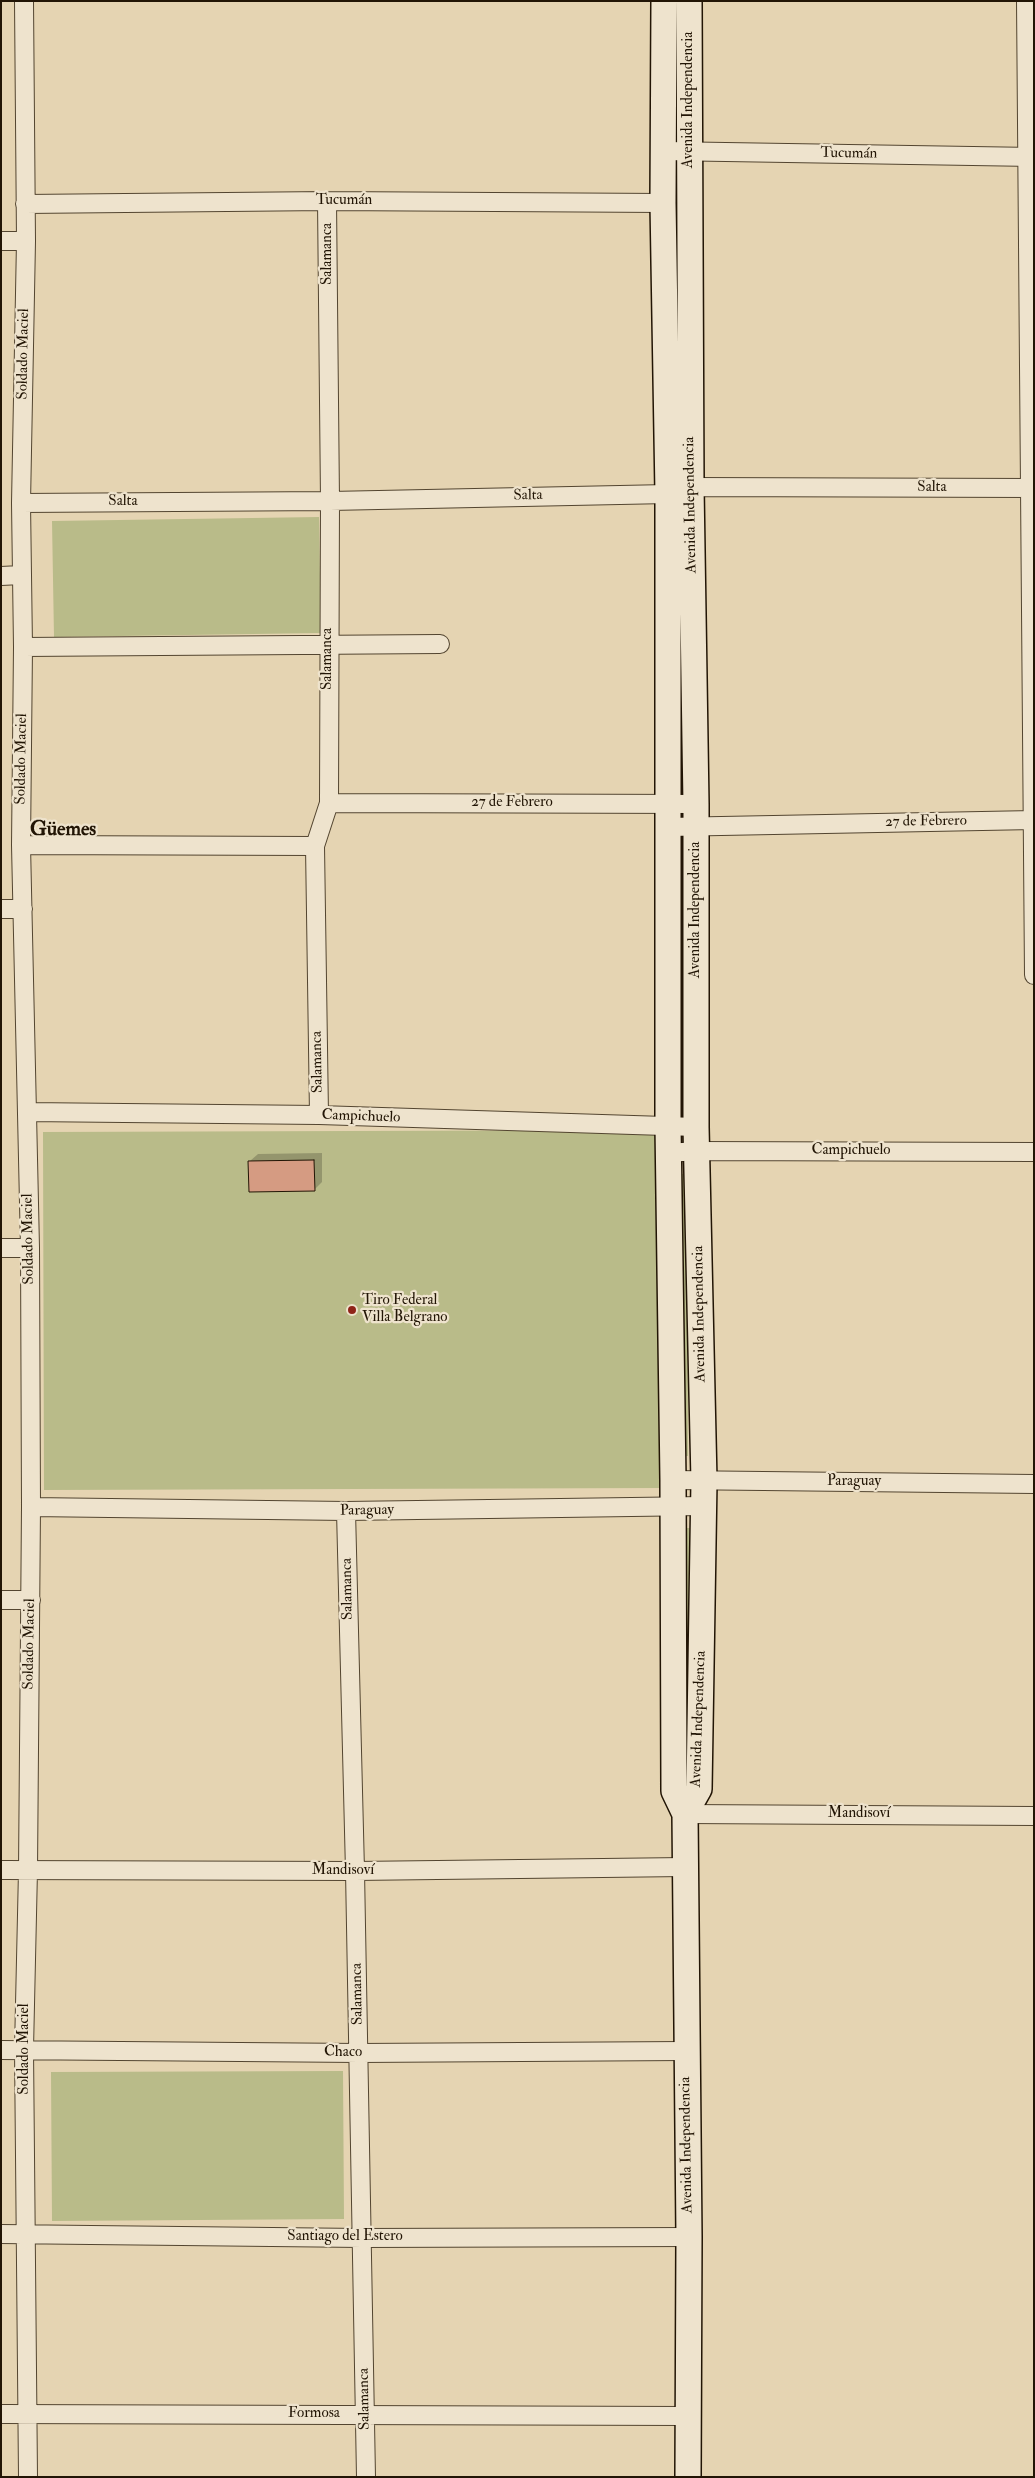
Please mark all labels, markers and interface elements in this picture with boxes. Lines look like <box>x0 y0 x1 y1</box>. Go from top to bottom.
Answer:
street label: Avenida Independencia <box>680 32 698 168</box>
street label: Tucumán <box>820 145 878 163</box>
street label: Tucumán <box>316 192 372 210</box>
street label: Salamanca <box>319 223 337 285</box>
street label: Soldado Maciel <box>14 308 34 400</box>
street label: Avenida Independencia <box>681 437 701 573</box>
street label: Salta <box>917 479 947 497</box>
street label: Salta <box>513 487 543 505</box>
street label: Salta <box>108 493 138 511</box>
street label: Salamanca <box>319 628 337 690</box>
street label: Soldado Maciel <box>12 713 32 805</box>
street label: 27 de Febrero <box>471 794 553 812</box>
street label: 27 de Febrero <box>885 812 967 832</box>
district label: Güemes <box>30 819 96 843</box>
street label: Avenida Independencia <box>687 842 705 978</box>
street label: Salamanca <box>308 1031 328 1093</box>
street label: Campichuelo <box>321 1107 401 1127</box>
street label: Campichuelo <box>812 1142 890 1160</box>
street label: Soldado Maciel <box>19 1193 39 1285</box>
street label: Avenida Independencia <box>690 1246 710 1382</box>
place label: Tiro Federal Villa Belgrano <box>362 1292 448 1327</box>
marker: Tiro Federal Villa Belgrano <box>346 1304 358 1316</box>
street label: Paraguay <box>827 1473 881 1491</box>
street label: Paraguay <box>340 1502 394 1520</box>
street label: Salamanca <box>338 1558 358 1620</box>
street label: Soldado Maciel <box>20 1598 40 1690</box>
street label: Avenida Independencia <box>688 1650 710 1788</box>
street label: Mandisoví <box>828 1805 890 1823</box>
street label: Mandisoví <box>312 1862 374 1880</box>
street label: Salamanca <box>348 1963 368 2025</box>
street label: Soldado Maciel <box>16 2003 34 2095</box>
street label: Chaco <box>324 2044 362 2062</box>
street label: Avenida Independencia <box>677 2077 697 2213</box>
street label: Santiago del Estero <box>287 2228 403 2246</box>
street label: Salamanca <box>355 2368 375 2430</box>
street label: Formosa <box>288 2405 340 2423</box>

